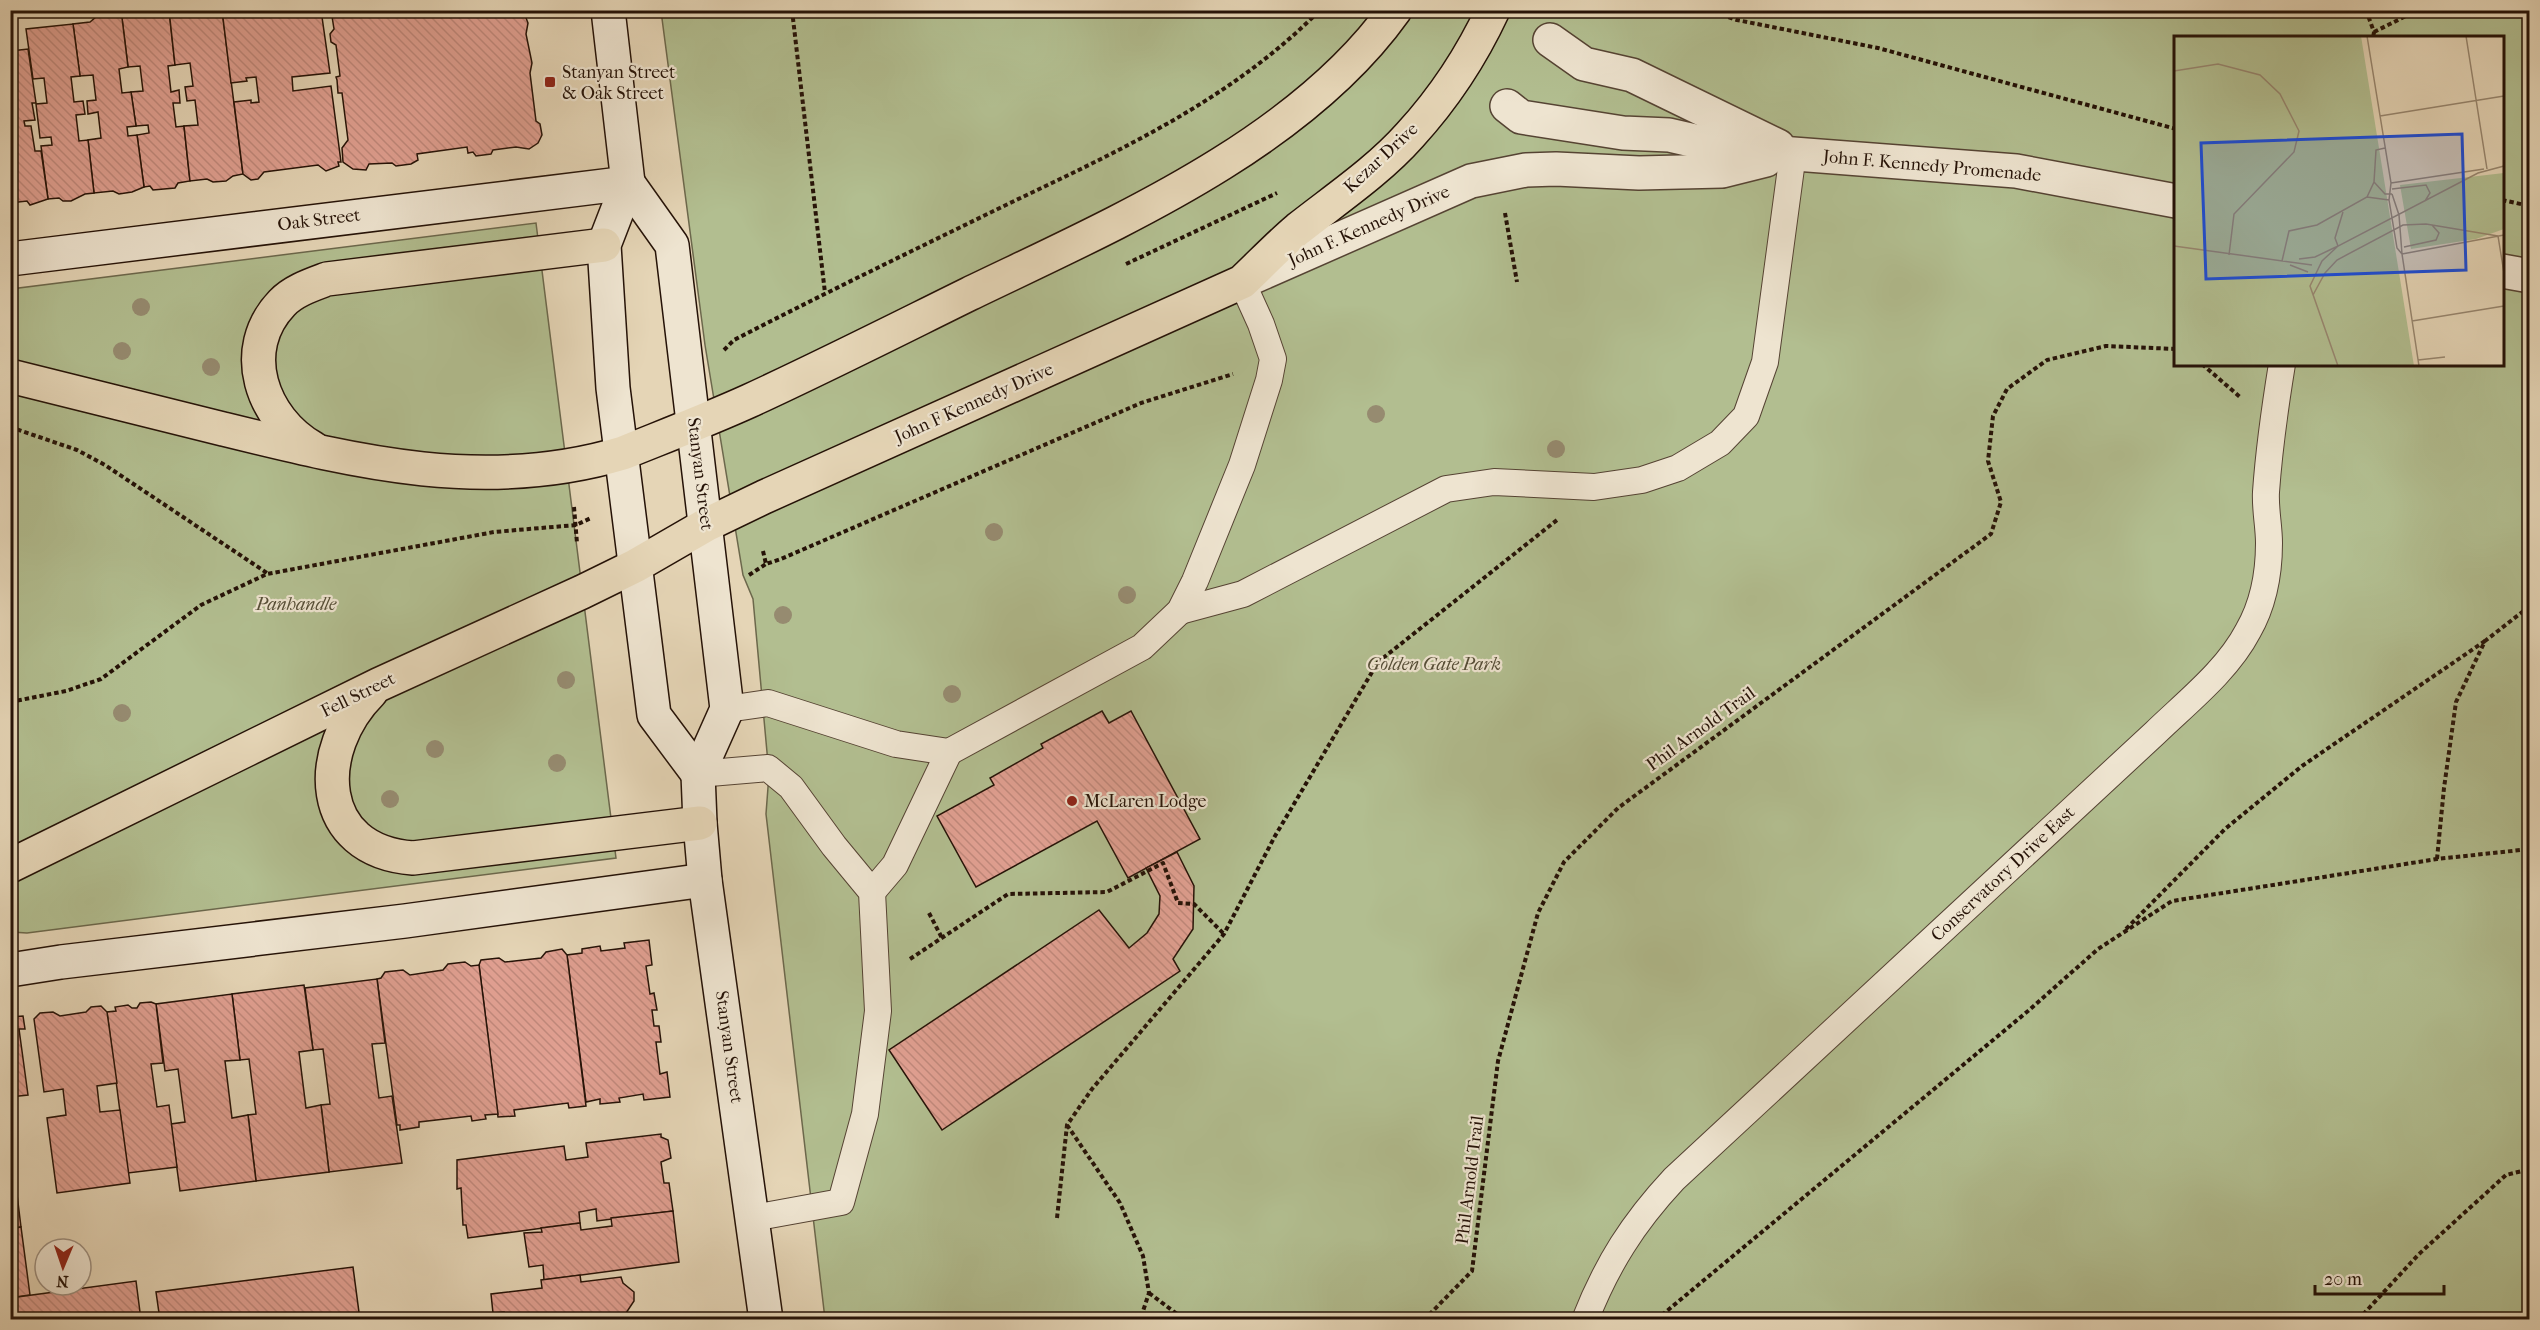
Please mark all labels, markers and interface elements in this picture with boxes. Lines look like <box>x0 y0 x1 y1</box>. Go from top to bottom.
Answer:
inset map <box>2174 36 2504 366</box>
place label: Stanyan Street & Oak Street <box>562 62 676 104</box>
marker: Stanyan Street & Oak Street <box>543 75 557 89</box>
street label: Kezar Drive <box>1340 118 1422 198</box>
street label: John F. Kennedy Promenade <box>1820 146 2042 186</box>
street label: John F. Kennedy Drive <box>1283 181 1453 272</box>
street label: Oak Street <box>276 204 362 235</box>
street label: John F Kennedy Drive <box>889 358 1057 448</box>
street label: Stanyan Street <box>683 416 717 532</box>
park label: Panhandle <box>255 594 337 615</box>
park label: Golden Gate Park <box>1367 654 1501 675</box>
street label: Fell Street <box>318 668 399 722</box>
street label: Phil Arnold Trail <box>1642 682 1760 776</box>
place label: McLaren Lodge <box>1084 791 1207 812</box>
marker: McLaren Lodge <box>1065 794 1079 808</box>
street label: Conservatory Drive East <box>1927 802 2080 946</box>
street label: Stanyan Street <box>711 989 747 1105</box>
street label: Phil Arnold Trail <box>1452 1114 1488 1246</box>
north arrow <box>33 1237 93 1297</box>
scale bar <box>2315 1258 2444 1296</box>
text: 20 m <box>2324 1269 2362 1290</box>
text: N <box>55 1272 69 1291</box>

